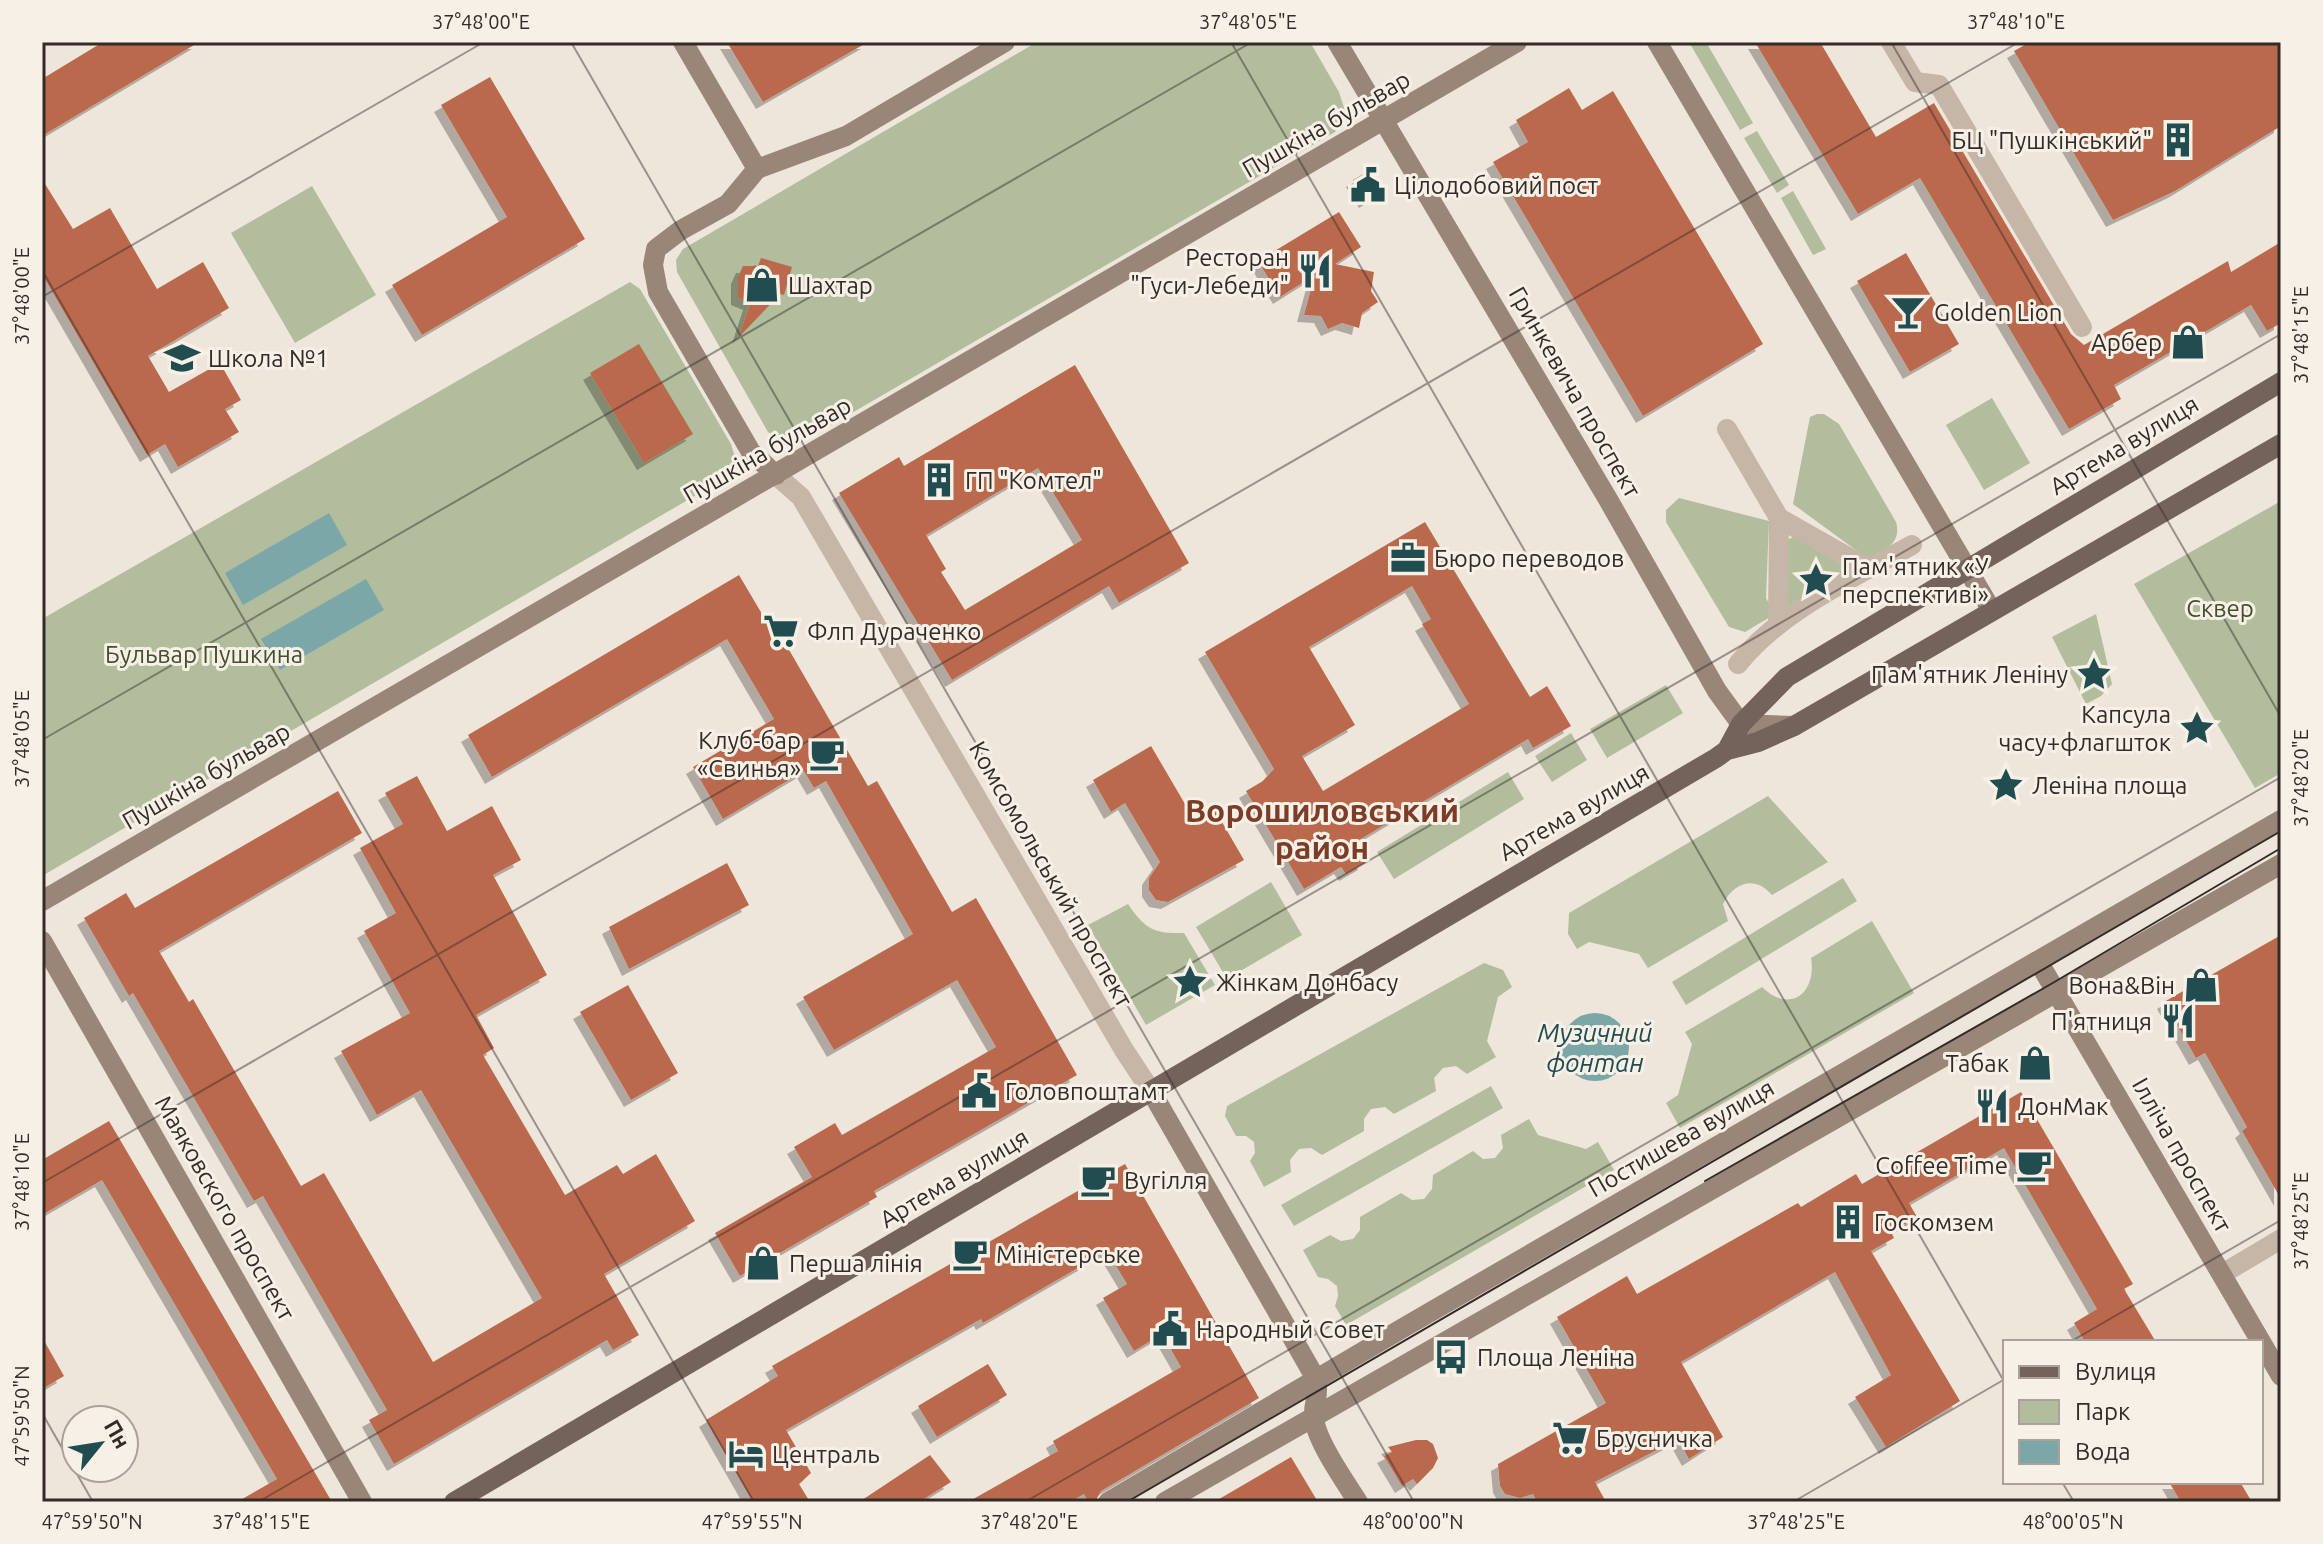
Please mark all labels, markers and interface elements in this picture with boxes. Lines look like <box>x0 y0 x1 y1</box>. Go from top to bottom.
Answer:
text: 37°48'00"E <box>432 10 530 33</box>
text: 37°48'05"E <box>1199 10 1297 33</box>
text: 37°48'10"E <box>1967 10 2065 33</box>
street label: Пушкіна бульвар <box>1237 65 1415 183</box>
building icon: БЦ "Пушкінський" <box>2159 121 2197 159</box>
place label: БЦ "Пушкінський" <box>1951 127 2152 154</box>
public building icon: Цілодобовий пост <box>1349 166 1387 204</box>
place label: Цілодобовий пост <box>1394 172 1598 199</box>
place label: Ресторан "Гуси-Лебеди" <box>1130 244 1289 299</box>
text: 37°48'00"E <box>10 247 33 345</box>
restaurant icon: Ресторан "Гуси-Лебеди" <box>1296 252 1334 290</box>
shop icon: Шахтар <box>743 266 781 304</box>
place label: Шахтар <box>788 272 873 299</box>
street label: Гринкевича проспект <box>1504 282 1646 502</box>
text: 37°48'15"E <box>2289 286 2312 384</box>
bar icon: Golden Lion <box>1889 293 1927 331</box>
place label: Golden Lion <box>1934 299 2063 326</box>
shop icon: Арбер <box>2169 323 2207 361</box>
place label: Арбер <box>2091 329 2162 356</box>
school or university icon: Школа №1 <box>163 339 201 377</box>
place label: Школа №1 <box>208 345 329 372</box>
street label: Артема вулиця <box>2045 390 2203 500</box>
street label: Пушкіна бульвар <box>678 391 856 509</box>
building icon: ГП "Комтел" <box>920 461 958 499</box>
place label: ГП "Комтел" <box>965 467 1102 494</box>
office icon: Бюро переводов <box>1389 539 1427 577</box>
place label: Бюро переводов <box>1434 545 1624 572</box>
place label: Пам'ятник «У перспективі» <box>1842 553 1989 608</box>
place icon: Пам'ятник «У перспективі» <box>1797 561 1835 599</box>
park label: Сквер <box>2186 595 2254 622</box>
supermarket icon: Флп Дураченко <box>762 612 800 650</box>
place label: Флп Дураченко <box>807 618 981 645</box>
park label: Бульвар Пушкина <box>105 641 303 668</box>
place icon: Пам'ятник Леніну <box>2075 655 2113 693</box>
place label: Пам'ятник Леніну <box>1871 661 2068 688</box>
text: 37°48'05"E <box>10 690 33 788</box>
place label: Капсула часу+флагшток <box>1999 701 2171 756</box>
place icon: Капсула часу+флагшток <box>2178 709 2216 747</box>
street label: Пушкіна бульвар <box>117 717 295 835</box>
place label: Клуб-бар «Свинья» <box>697 727 801 782</box>
text: 37°48'20"E <box>2289 729 2312 827</box>
cafe icon: Клуб-бар «Свинья» <box>808 735 846 773</box>
street label: Комсомольський проспект <box>964 737 1138 1012</box>
street label: Артема вулиця <box>1494 758 1654 866</box>
place icon: Леніна площа <box>1987 766 2025 804</box>
place label: Леніна площа <box>2032 772 2187 799</box>
district label: Ворошиловський район <box>1185 792 1459 865</box>
place icon: Жінкам Донбасу <box>1171 963 1209 1001</box>
shop icon: Вона&Він <box>2182 966 2220 1004</box>
place label: Жінкам Донбасу <box>1216 969 1399 996</box>
place label: Вона&Він <box>2069 972 2175 999</box>
restaurant icon: П'ятниця <box>2159 1002 2197 1040</box>
place label: П'ятниця <box>2051 1008 2152 1035</box>
water label: Музичний фонтан <box>1537 1018 1653 1077</box>
shop icon: Табак <box>2016 1044 2054 1082</box>
place label: Табак <box>1946 1050 2009 1077</box>
public building icon: Головпоштамт <box>960 1072 998 1110</box>
street label: Ілліча проспект <box>2127 1073 2237 1237</box>
street label: Постишева вулиця <box>1583 1074 1779 1202</box>
place label: Головпоштамт <box>1005 1078 1169 1105</box>
restaurant icon: ДонМак <box>1973 1087 2011 1125</box>
street label: Маяковского проспект <box>150 1091 301 1325</box>
place label: ДонМак <box>2018 1093 2108 1120</box>
street label: Артема вулиця <box>875 1123 1033 1233</box>
text: 37°48'10"E <box>10 1133 33 1231</box>
cafe icon: Coffee Time <box>2015 1146 2053 1184</box>
place label: Coffee Time <box>1875 1152 2008 1179</box>
cafe icon: Вугілля <box>1079 1161 1117 1199</box>
place label: Вугілля <box>1124 1167 1207 1194</box>
text: 37°48'25"E <box>2289 1172 2312 1270</box>
building icon: Госкомзем <box>1829 1203 1867 1241</box>
place label: Госкомзем <box>1874 1209 1994 1236</box>
cafe icon: Міністерське <box>951 1235 989 1273</box>
place label: Міністерське <box>996 1241 1141 1268</box>
shop icon: Перша лінія <box>744 1244 782 1282</box>
place label: Перша лінія <box>789 1250 923 1277</box>
public building icon: Народный Совет <box>1151 1310 1189 1348</box>
place label: Народный Совет <box>1196 1316 1385 1343</box>
bus stop icon: Площа Леніна <box>1432 1338 1470 1376</box>
legend <box>2003 1340 2263 1484</box>
place label: Площа Леніна <box>1477 1344 1635 1371</box>
text: Вулиця <box>2075 1358 2157 1385</box>
text: 47°59'50"N <box>10 1365 33 1467</box>
text: Парк <box>2075 1398 2130 1425</box>
north arrow <box>60 1404 140 1484</box>
text: Пн <box>100 1415 136 1452</box>
supermarket icon: Брусничка <box>1551 1419 1589 1457</box>
place label: Брусничка <box>1596 1425 1713 1452</box>
hotel icon: Централь <box>727 1435 765 1473</box>
text: Вода <box>2075 1438 2131 1465</box>
place label: Централь <box>772 1441 880 1468</box>
text: 47°59'50"N <box>41 1510 143 1533</box>
text: 37°48'15"E <box>212 1510 310 1533</box>
text: 47°59'55"N <box>701 1510 803 1533</box>
text: 37°48'20"E <box>980 1510 1078 1533</box>
text: 48°00'00"N <box>1362 1510 1464 1533</box>
text: 37°48'25"E <box>1747 1510 1845 1533</box>
text: 48°00'05"N <box>2022 1510 2124 1533</box>

